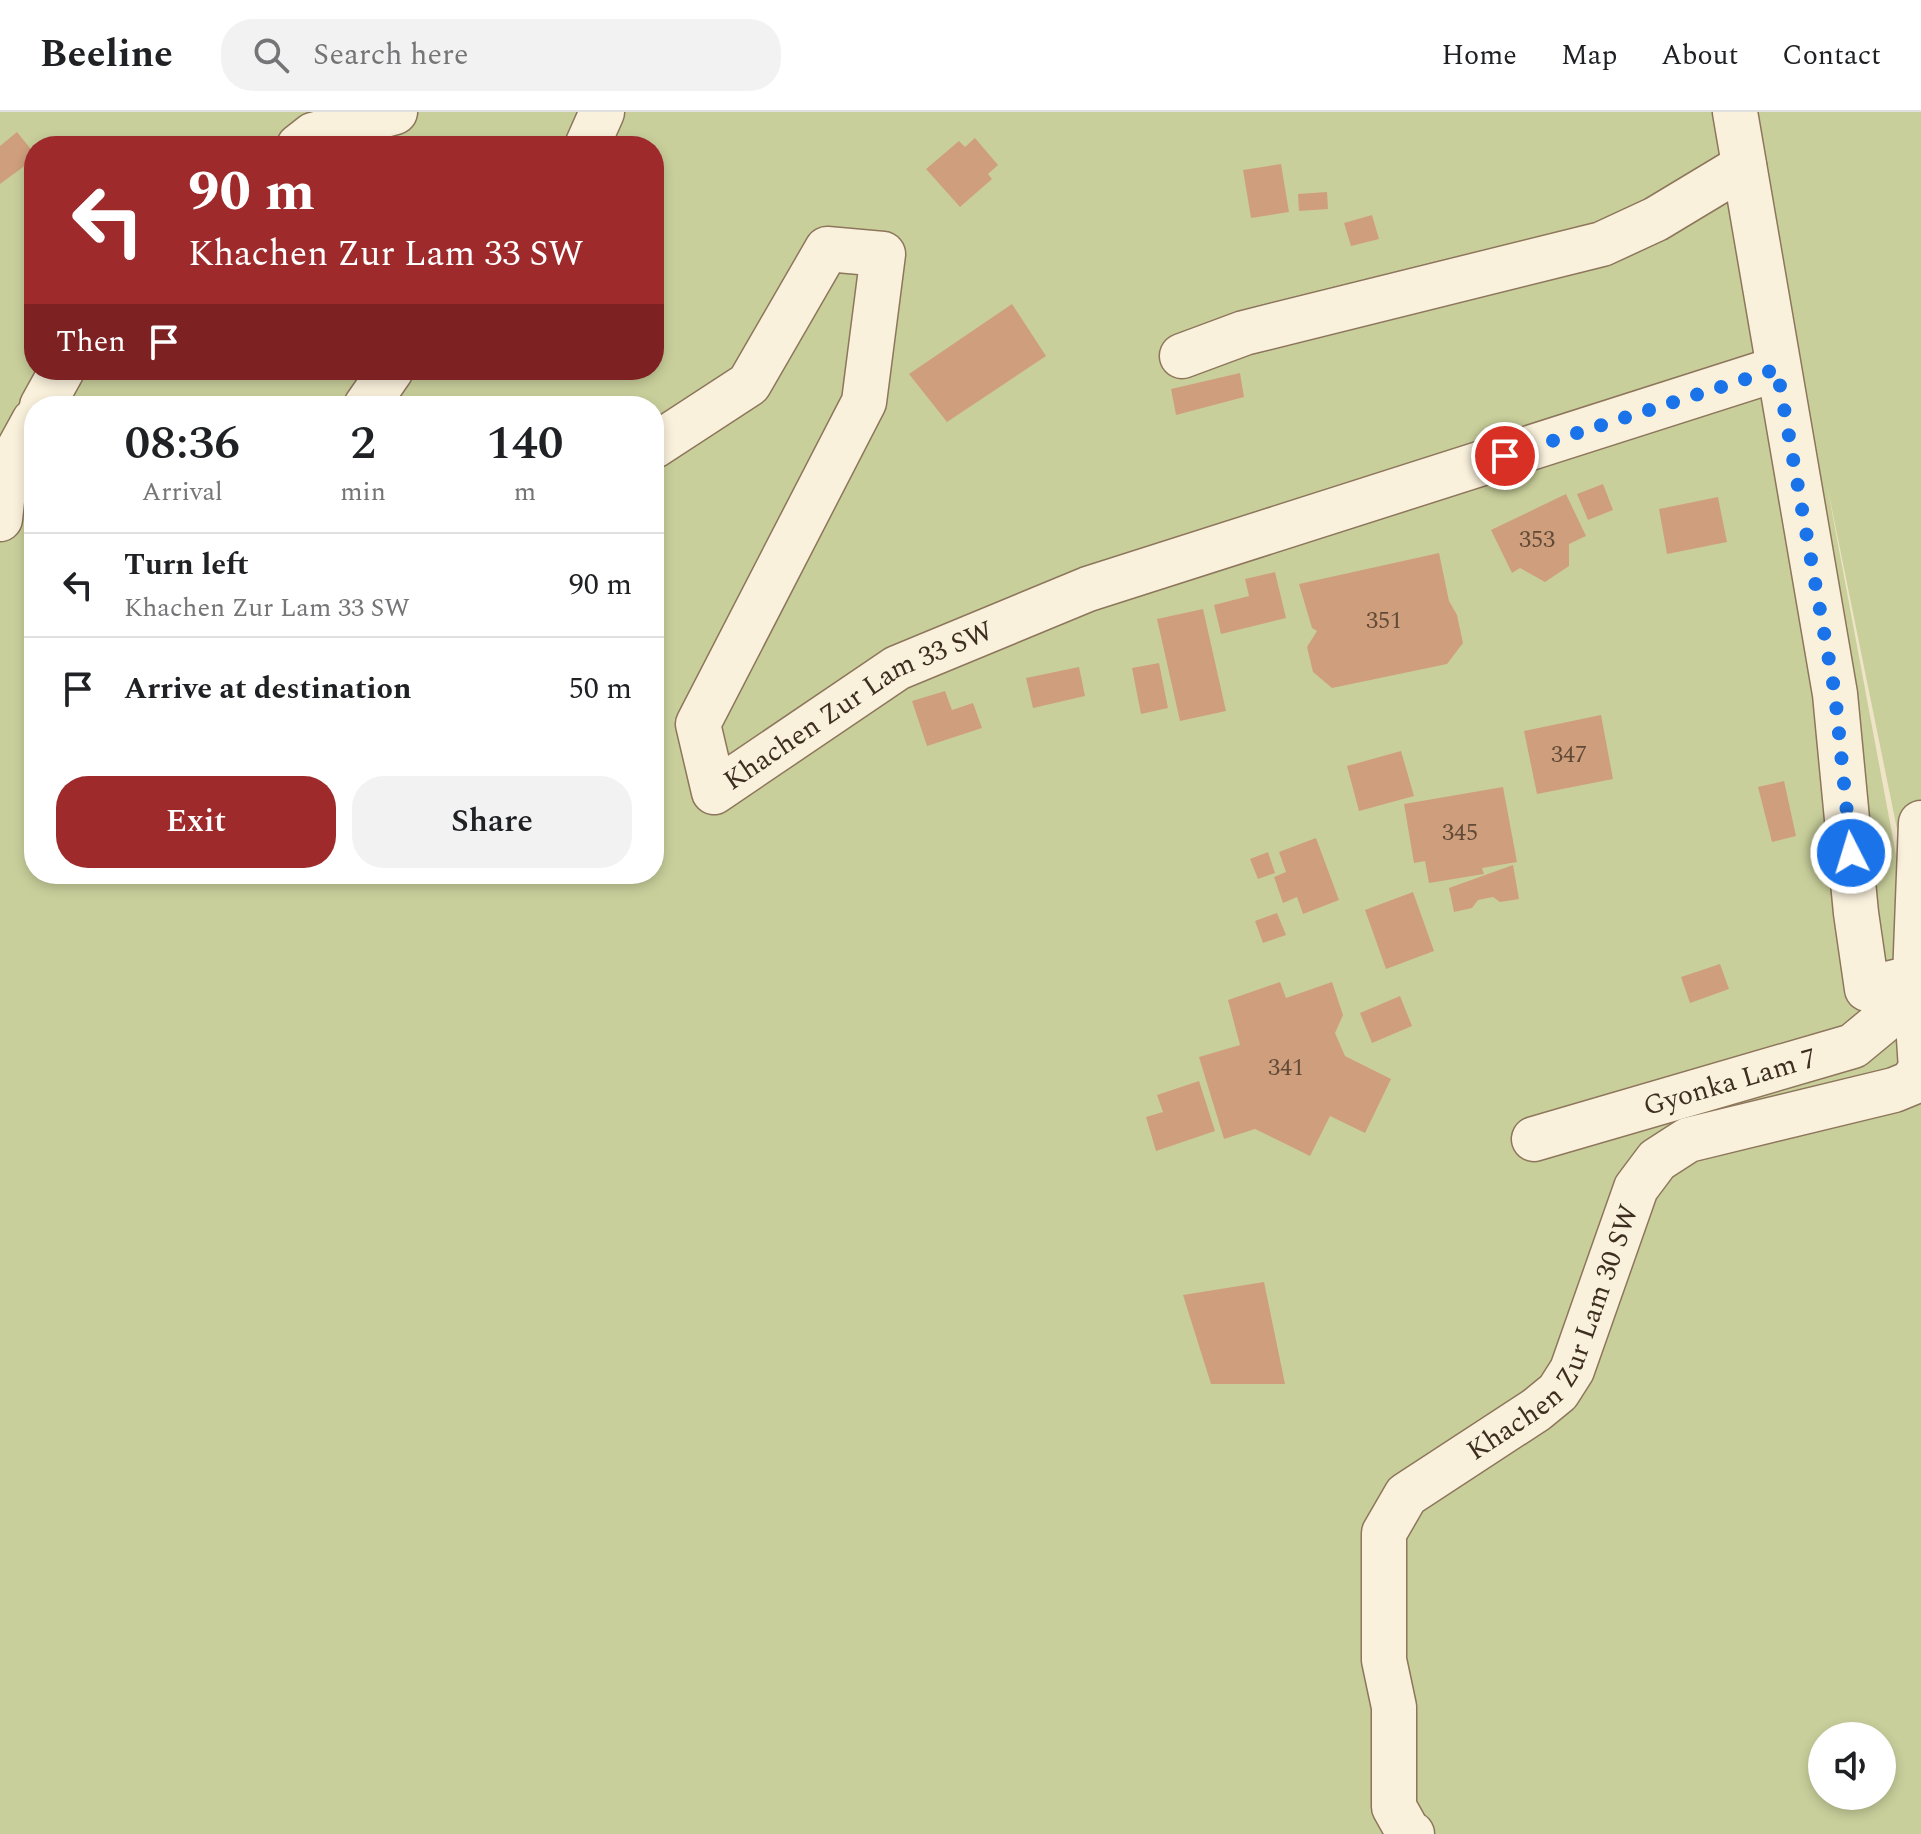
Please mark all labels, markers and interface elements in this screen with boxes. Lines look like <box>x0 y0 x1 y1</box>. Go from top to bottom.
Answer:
search box <box>221 19 781 91</box>
text: Beeline <box>40 26 173 84</box>
text: Search here <box>313 32 469 78</box>
icon: search <box>249 33 293 77</box>
text: Home <box>1441 34 1517 77</box>
text: Map <box>1561 34 1617 77</box>
text: About <box>1661 34 1738 77</box>
text: Contact <box>1782 34 1881 77</box>
text: 90 m <box>188 150 315 235</box>
icon: left <box>56 168 160 272</box>
text: Khachen Zur Lam 33 SW <box>188 227 584 282</box>
text: Then <box>56 319 126 365</box>
icon: arrive <box>142 320 186 364</box>
text: 08:36 <box>124 407 240 480</box>
text: 2 <box>350 407 376 480</box>
text: 140 <box>486 407 564 480</box>
pin <box>1471 422 1539 490</box>
icon: arrive <box>1483 434 1527 478</box>
text: Arrival <box>142 472 223 512</box>
text: min <box>340 472 386 512</box>
text: m <box>514 472 536 512</box>
house number: 353 <box>1519 522 1555 558</box>
text: Turn left <box>124 542 249 588</box>
text: 90 m <box>569 562 632 608</box>
icon: left <box>56 563 100 607</box>
text: Khachen Zur Lam 33 SW <box>124 588 410 628</box>
house number: 351 <box>1366 603 1402 639</box>
street label: Khachen Zur Lam 33 SW <box>714 609 1000 801</box>
text: Arrive at destination <box>124 666 411 712</box>
text: 50 m <box>569 666 632 712</box>
icon: arrive <box>56 667 100 711</box>
house number: 347 <box>1551 737 1587 773</box>
button: Exit <box>56 776 336 868</box>
button: Share <box>352 776 632 868</box>
position arrow <box>1809 811 1893 895</box>
house number: 345 <box>1442 815 1478 851</box>
street label: Gyonka Lam 7 <box>1638 1036 1822 1128</box>
house number: 341 <box>1268 1050 1304 1086</box>
street label: Khachen Zur Lam 30 SW <box>1458 1198 1650 1471</box>
map controls <box>1808 1722 1896 1810</box>
button: sound <box>1808 1722 1896 1810</box>

